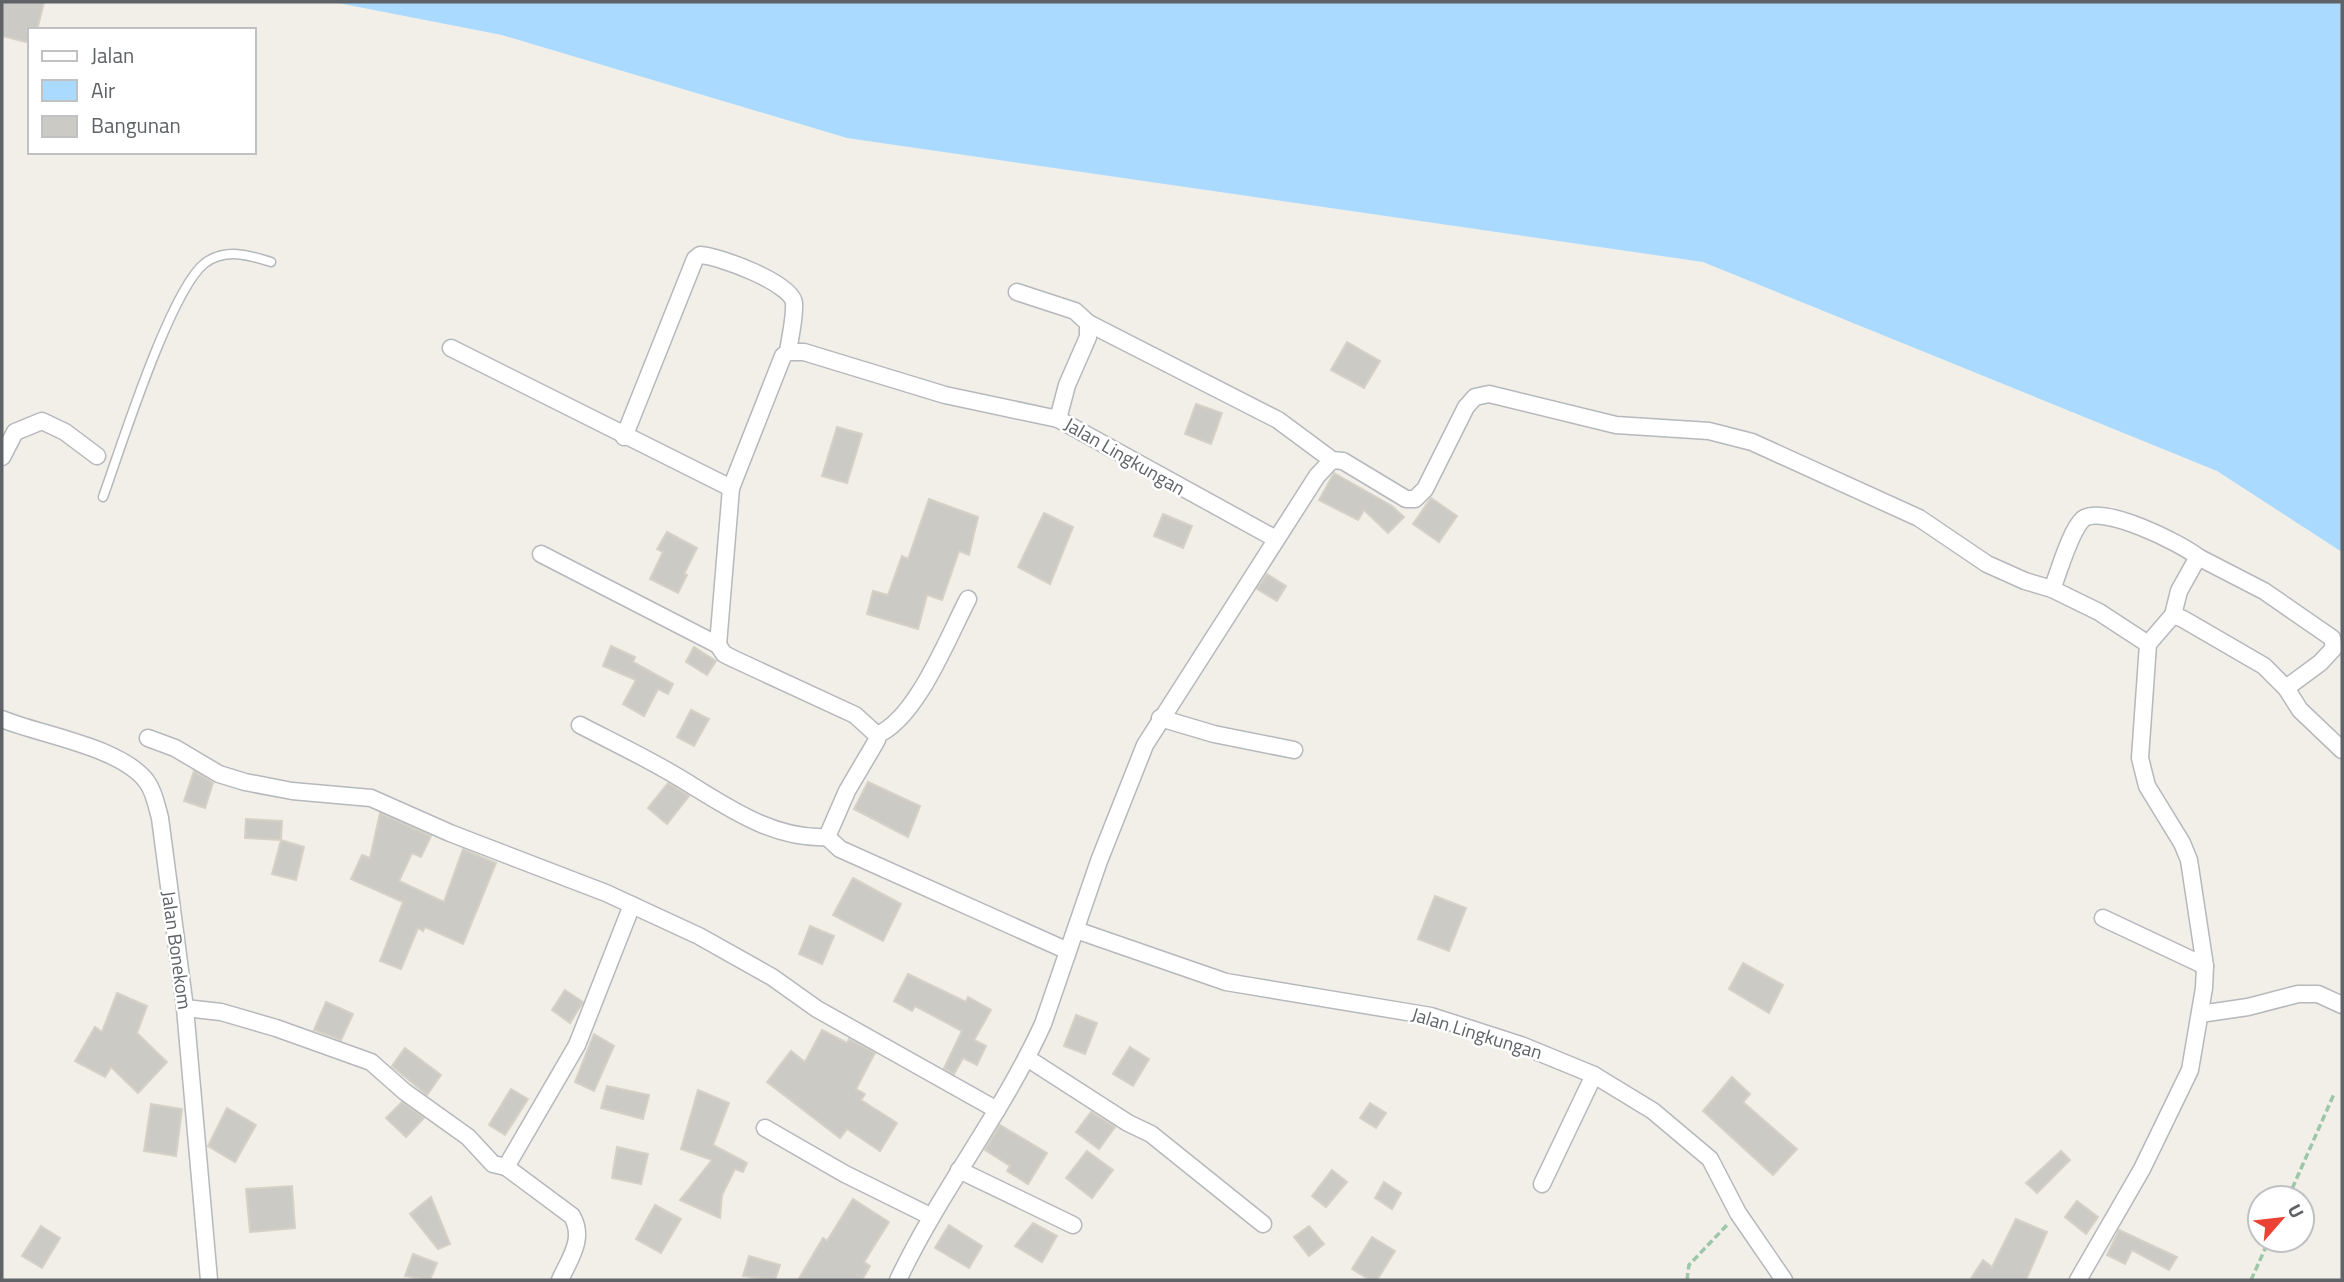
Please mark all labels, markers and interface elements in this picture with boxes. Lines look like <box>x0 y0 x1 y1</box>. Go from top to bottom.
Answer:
legend <box>28 28 256 154</box>
text: Jalan <box>91 39 134 71</box>
text: Air <box>91 74 115 106</box>
text: Bangunan <box>91 109 181 141</box>
street label: Jalan Lingkungan <box>1059 409 1191 502</box>
street label: Jalan Bonekom <box>155 889 200 1011</box>
street label: Jalan Lingkungan <box>1408 999 1546 1066</box>
north arrow <box>2246 1184 2316 1254</box>
text: U <box>2281 1198 2312 1223</box>

